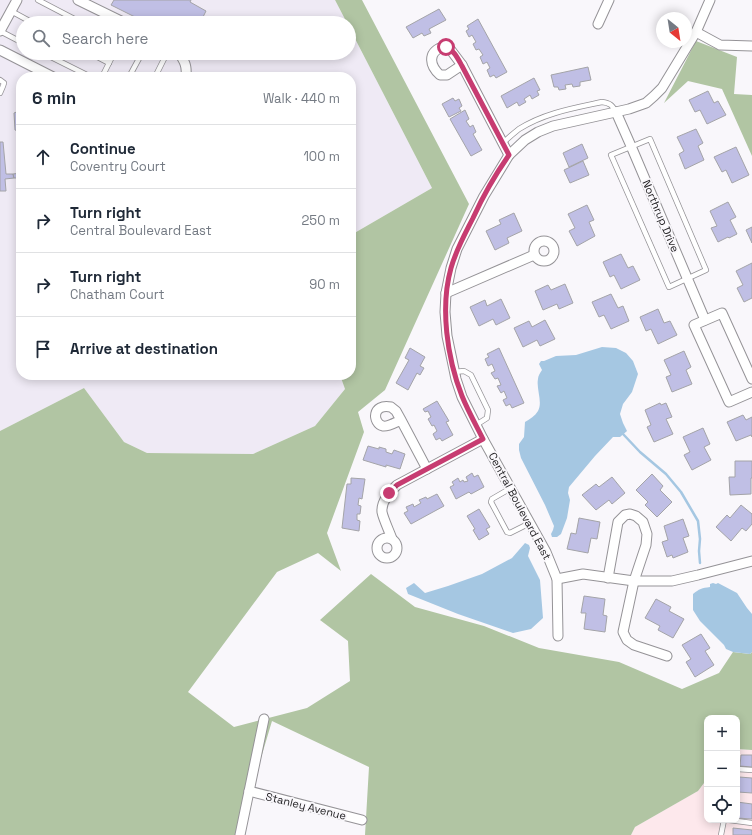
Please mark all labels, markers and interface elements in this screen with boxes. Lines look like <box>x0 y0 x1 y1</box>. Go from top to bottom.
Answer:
north arrow <box>656 12 692 48</box>
search box <box>16 16 356 60</box>
icon: search <box>30 27 52 49</box>
text: Search here <box>62 29 148 48</box>
route start <box>437 38 455 56</box>
text: 6 min <box>32 87 76 109</box>
text: Walk · 440 m <box>263 90 340 107</box>
text: Continue <box>70 139 136 158</box>
icon: ahead <box>32 146 54 168</box>
text: 100 m <box>303 148 340 165</box>
text: Coventry Court <box>70 158 166 175</box>
street label: Northrup Drive <box>639 178 683 254</box>
text: Turn right <box>70 203 141 222</box>
icon: right <box>32 210 54 232</box>
text: 250 m <box>302 212 340 229</box>
text: Central Boulevard East <box>70 222 212 239</box>
text: Turn right <box>70 267 141 286</box>
icon: right <box>32 274 54 296</box>
text: 90 m <box>309 276 340 293</box>
text: Chatham Court <box>70 286 165 303</box>
icon: arrive <box>32 338 54 360</box>
text: Arrive at destination <box>70 339 218 358</box>
street label: Central Boulevard East <box>486 450 554 562</box>
route end <box>380 484 398 502</box>
map controls <box>704 715 740 823</box>
button: + <box>704 715 740 751</box>
button: − <box>704 751 740 787</box>
button: locate <box>704 787 740 823</box>
street label: Stanley Avenue <box>264 789 348 823</box>

